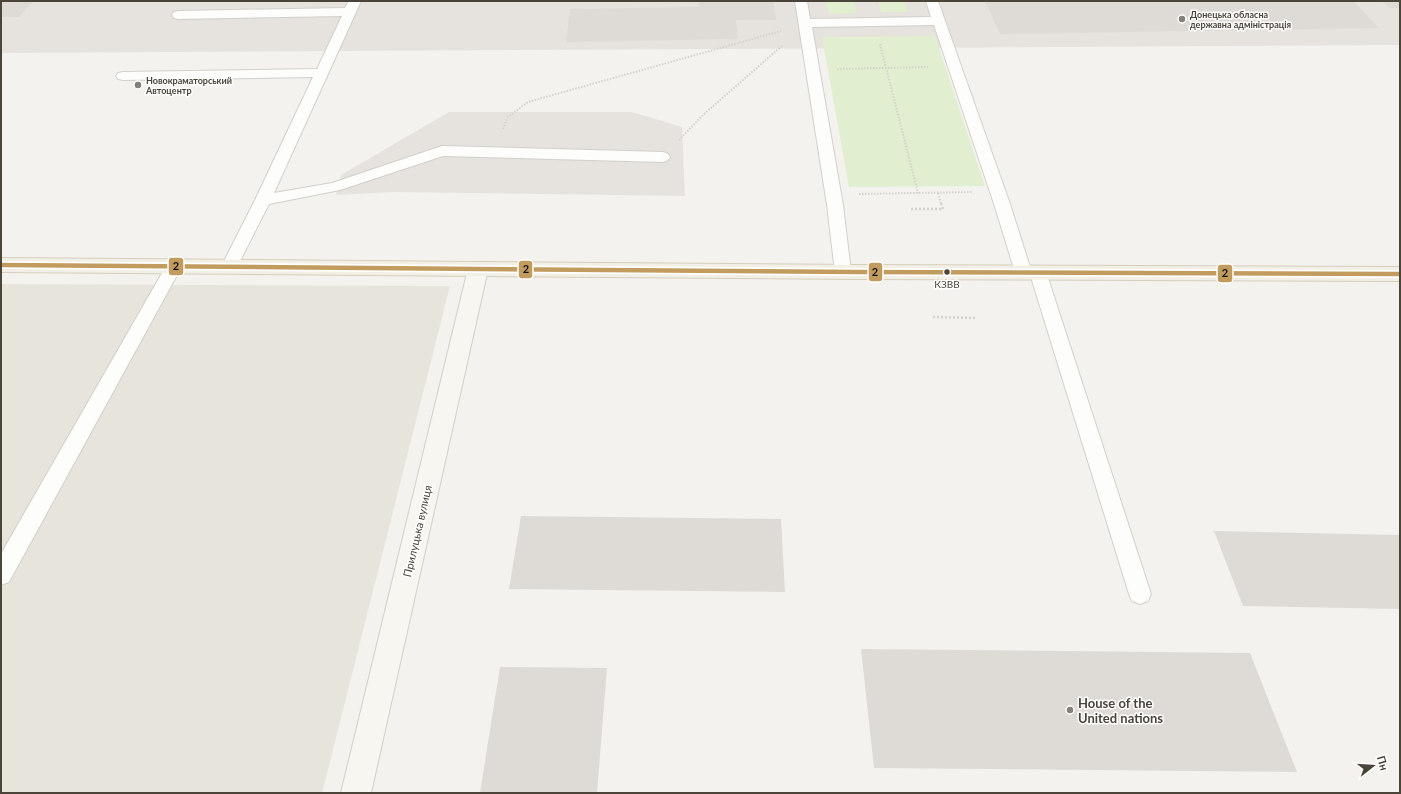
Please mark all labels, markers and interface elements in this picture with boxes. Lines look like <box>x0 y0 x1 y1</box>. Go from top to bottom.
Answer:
place label: Донецька обласна державна адміністрація <box>1190 9 1292 30</box>
marker: Донецька обласна державна адміністрація <box>1177 14 1187 24</box>
place label: Новокраматорський Автоцентр <box>145 75 232 96</box>
marker: Новокраматорський Автоцентр <box>133 80 143 90</box>
line badge: 2 <box>168 257 184 276</box>
text: 2 <box>173 259 179 272</box>
line badge: 2 <box>518 260 533 279</box>
text: 2 <box>523 262 529 275</box>
line badge: 2 <box>868 262 883 282</box>
line badge: 2 <box>1217 264 1233 283</box>
text: 2 <box>872 265 878 278</box>
text: 2 <box>1222 266 1228 279</box>
marker: КЗВВ <box>942 267 952 277</box>
place label: КЗВВ <box>934 278 960 290</box>
street label: Прилуцька вулиця <box>400 484 434 578</box>
place label: House of the United nations <box>1078 695 1163 726</box>
marker: House of the United nations <box>1065 705 1075 715</box>
north arrow <box>1353 746 1393 786</box>
text: Пн <box>1375 754 1391 772</box>

